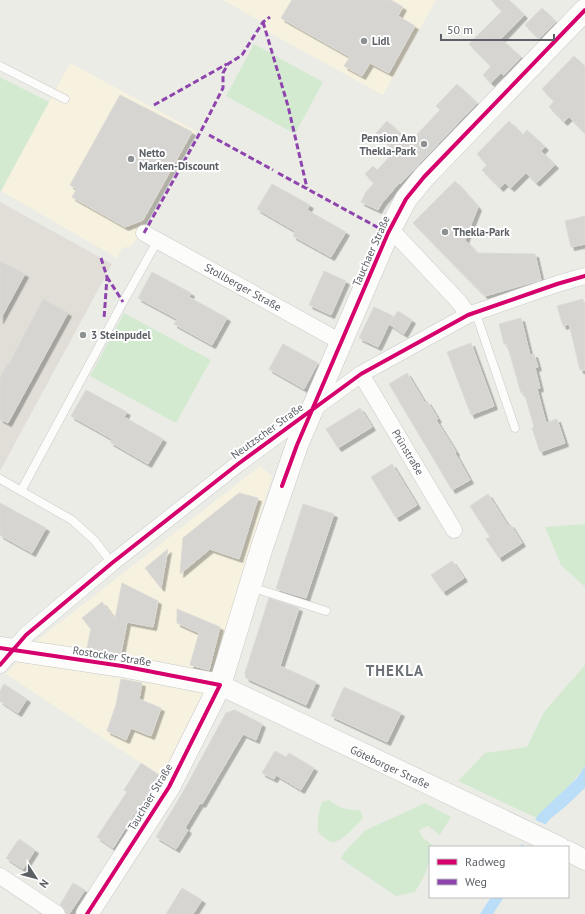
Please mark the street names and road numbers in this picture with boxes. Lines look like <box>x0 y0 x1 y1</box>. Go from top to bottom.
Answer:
street label: Tauchaer Straße <box>349 213 393 289</box>
street label: Stollberger Straße <box>202 260 284 314</box>
street label: Neutzscher Straße <box>228 400 306 462</box>
street label: Prünstraße <box>389 426 427 478</box>
street label: Rostocker Straße <box>72 643 153 669</box>
street label: Göteborger Straße <box>348 742 433 792</box>
street label: Tauchaer Straße <box>124 761 176 833</box>

